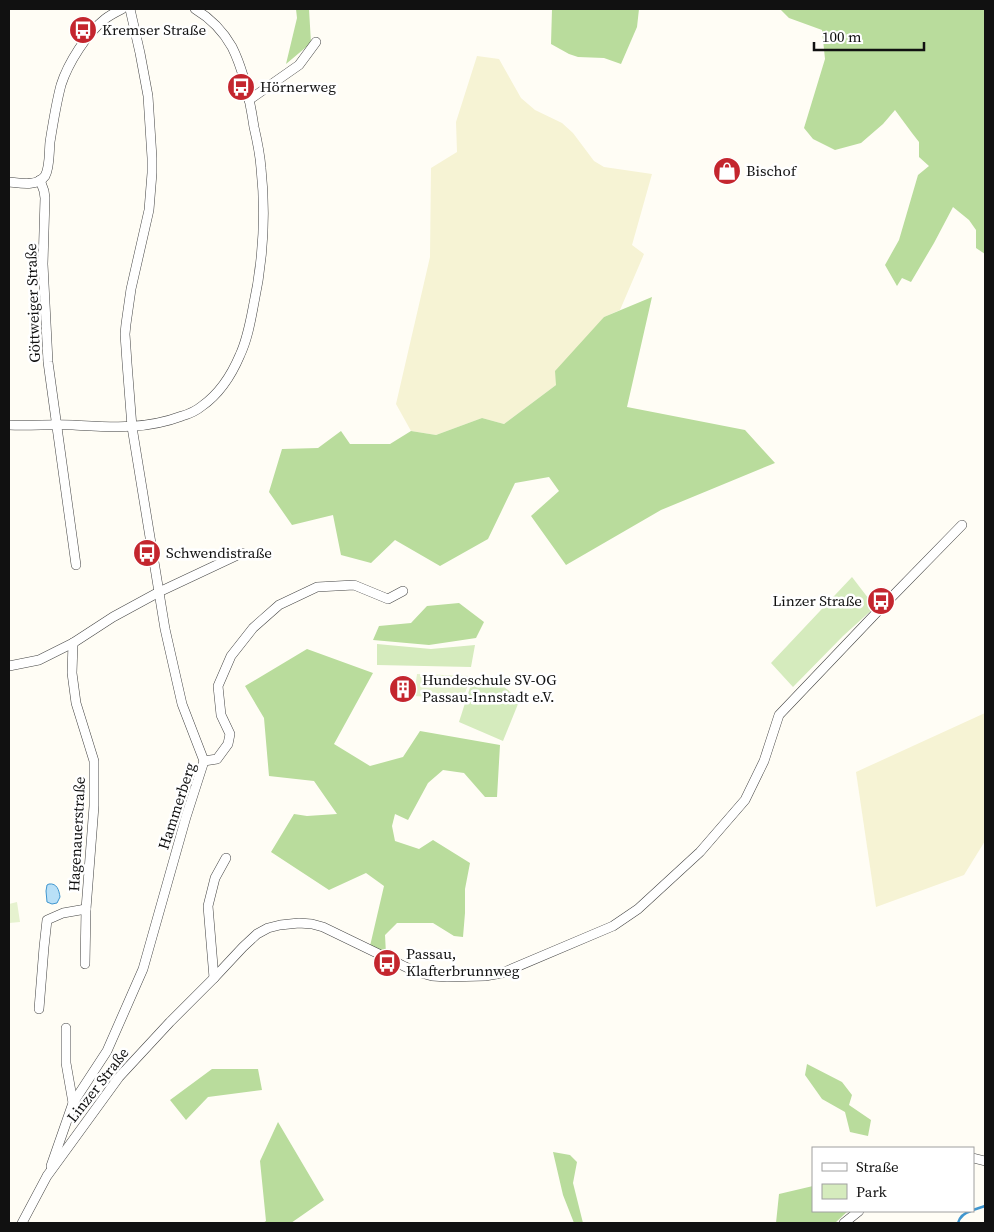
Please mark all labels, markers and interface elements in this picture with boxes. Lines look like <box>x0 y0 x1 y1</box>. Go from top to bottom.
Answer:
bus stop icon: Kremser Straße <box>68 15 98 45</box>
place label: Kremser Straße <box>102 19 206 40</box>
scale bar <box>814 20 924 52</box>
text: 100 m <box>822 26 862 47</box>
bus stop icon: Hörnerweg <box>226 72 256 102</box>
place label: Hörnerweg <box>260 76 336 97</box>
shop icon: Bischof <box>712 156 742 186</box>
place label: Bischof <box>746 160 798 181</box>
street label: Göttweiger Straße <box>20 243 45 363</box>
bus stop icon: Schwendistraße <box>132 538 162 568</box>
place label: Schwendistraße <box>166 542 272 563</box>
bus stop icon: Linzer Straße <box>866 586 896 616</box>
place label: Linzer Straße <box>772 590 862 611</box>
place label: Hundeschule SV-OG Passau-Innstadt e.V. <box>422 669 557 707</box>
building icon: Hundeschule SV-OG Passau-Innstadt e.V. <box>388 674 418 704</box>
street label: Hammerberg <box>153 759 201 852</box>
street label: Hagenauerstraße <box>63 776 90 892</box>
place label: Passau, Klafterbrunnweg <box>406 943 520 981</box>
bus stop icon: Passau, Klafterbrunnweg <box>372 948 402 978</box>
street label: Linzer Straße <box>62 1043 134 1126</box>
legend <box>812 1147 974 1212</box>
text: Straße <box>856 1156 899 1177</box>
text: Park <box>856 1181 888 1202</box>

